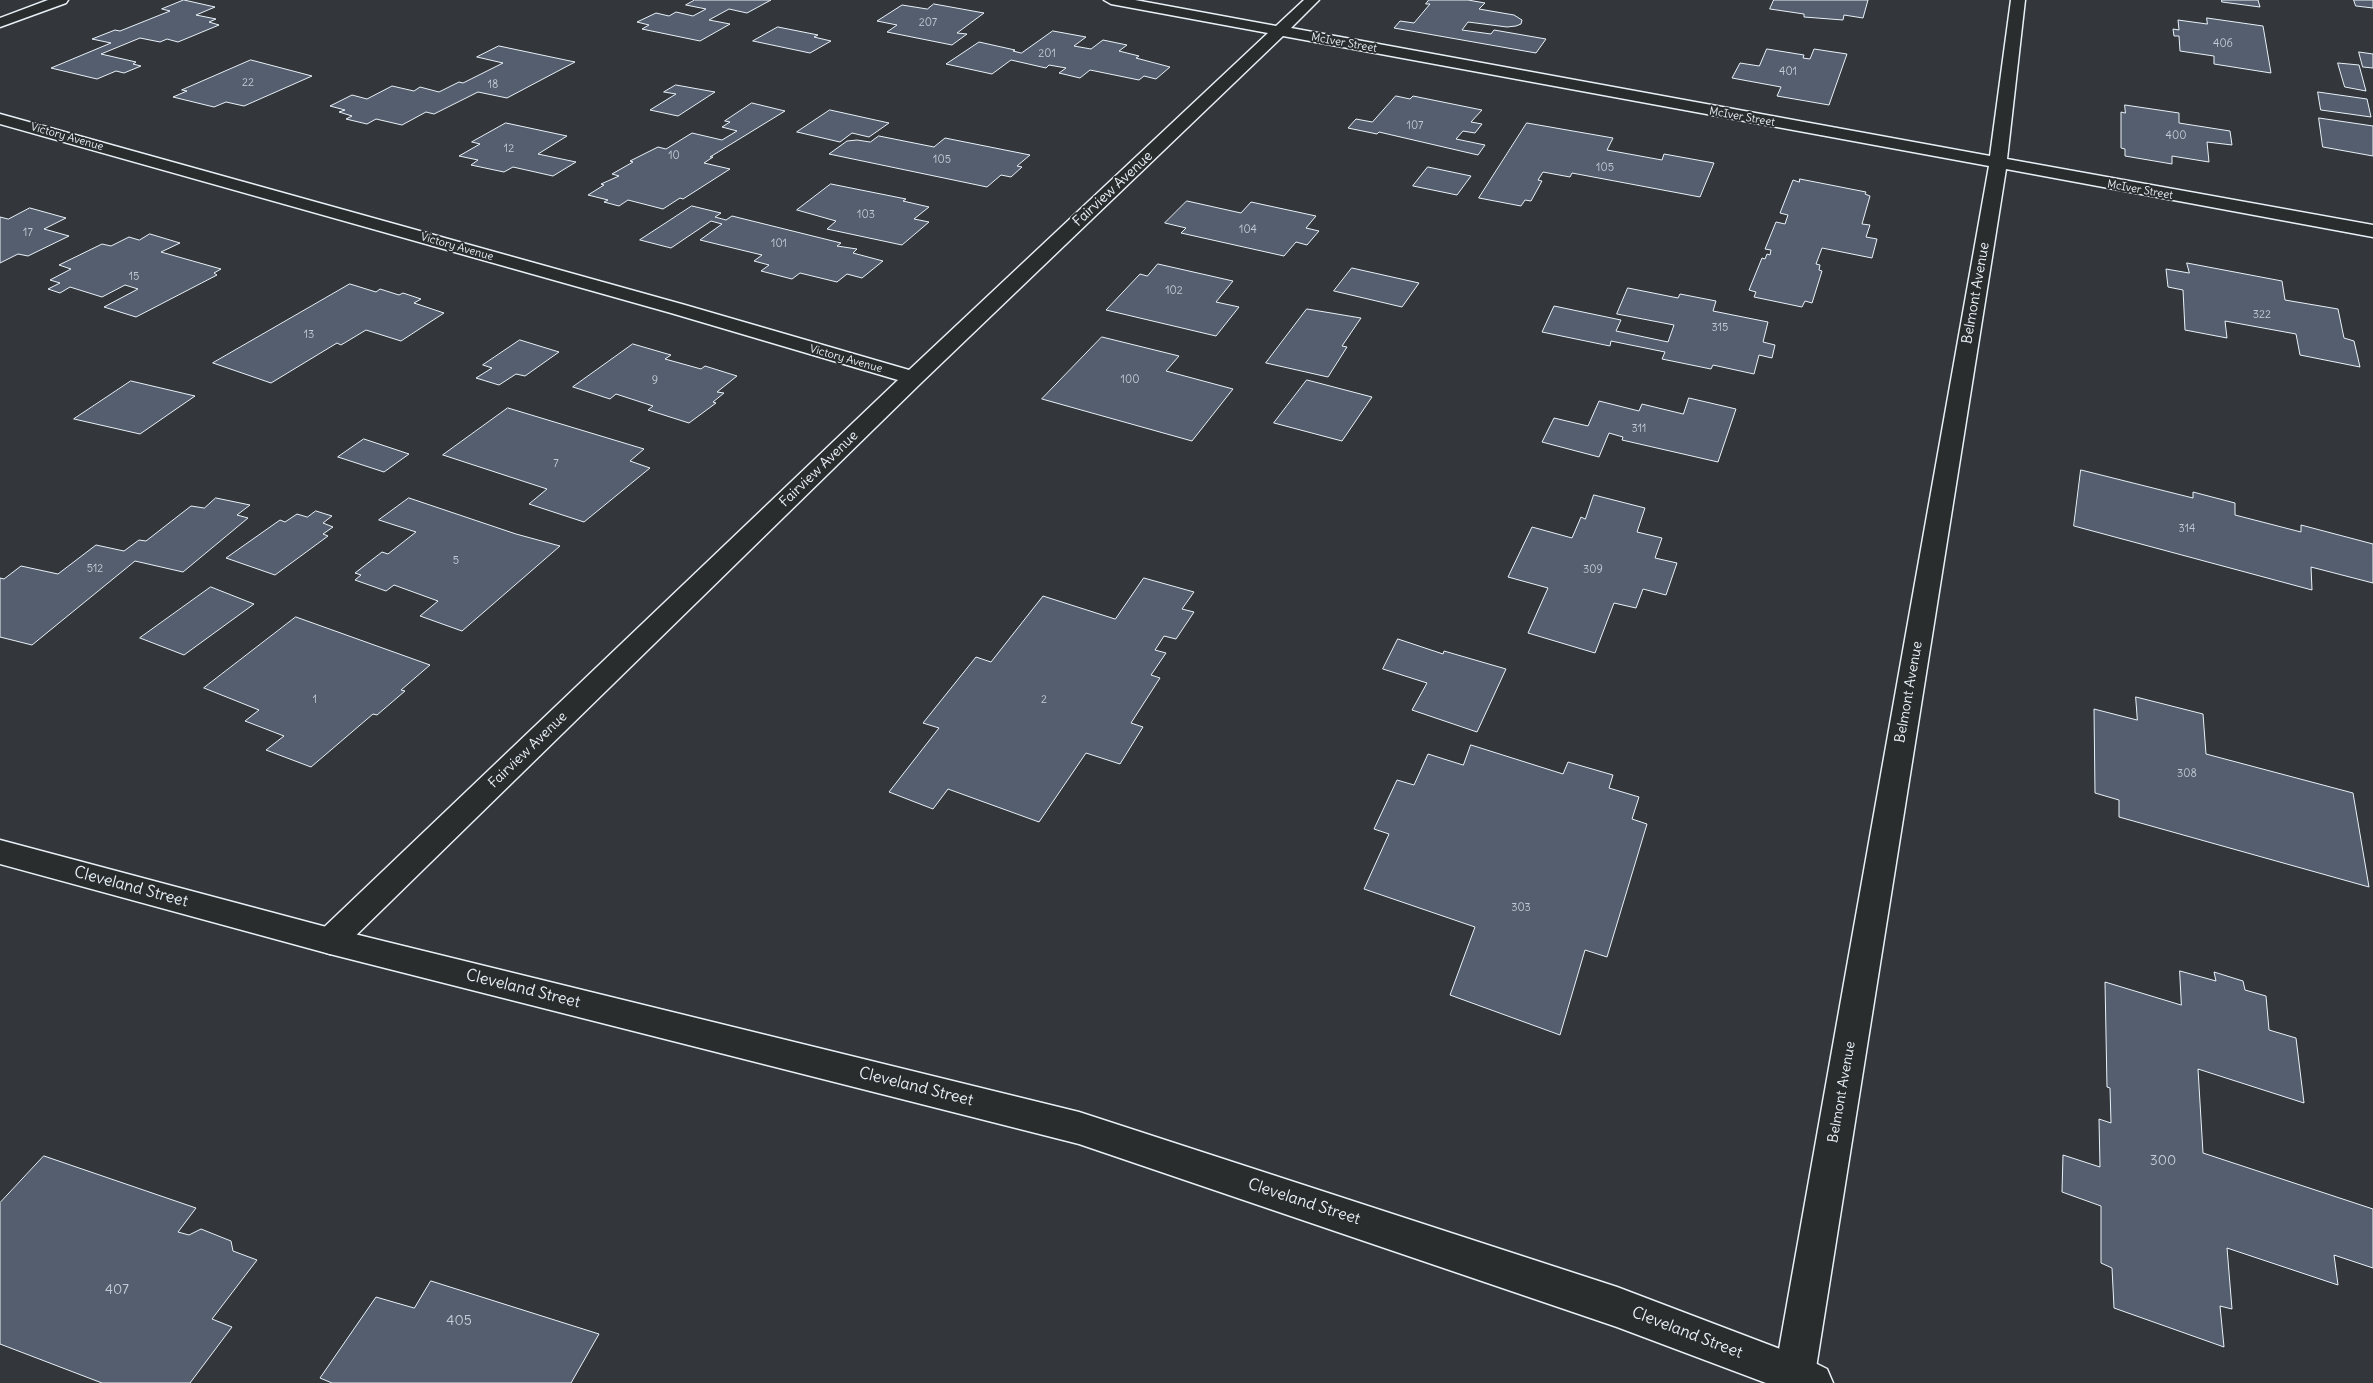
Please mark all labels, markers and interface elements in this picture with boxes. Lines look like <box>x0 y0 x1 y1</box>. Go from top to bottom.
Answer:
house number: 207 <box>919 16 937 30</box>
street label: McIver Street <box>1310 31 1378 55</box>
house number: 406 <box>2213 37 2233 51</box>
house number: 201 <box>1038 47 1056 61</box>
house number: 401 <box>1779 65 1797 79</box>
house number: 22 <box>242 76 254 90</box>
house number: 18 <box>488 78 498 92</box>
street label: McIver Street <box>1708 105 1776 129</box>
house number: 107 <box>1407 119 1423 133</box>
street label: Victory Avenue <box>29 120 105 154</box>
house number: 400 <box>2166 129 2186 143</box>
house number: 12 <box>504 142 514 156</box>
street label: Fairview Avenue <box>1070 148 1156 230</box>
house number: 10 <box>668 149 680 163</box>
house number: 105 <box>933 153 951 167</box>
house number: 105 <box>1596 161 1614 175</box>
street label: McIver Street <box>2106 178 2174 202</box>
house number: 103 <box>857 208 875 222</box>
house number: 104 <box>1239 223 1257 237</box>
house number: 17 <box>23 226 33 240</box>
street label: Victory Avenue <box>419 230 495 264</box>
house number: 101 <box>771 237 787 251</box>
street label: Belmont Avenue <box>1959 241 1993 345</box>
house number: 15 <box>129 270 139 284</box>
house number: 102 <box>1165 284 1183 298</box>
house number: 322 <box>2253 308 2271 322</box>
house number: 315 <box>1712 321 1728 335</box>
house number: 13 <box>304 328 314 342</box>
street label: Victory Avenue <box>808 342 884 376</box>
house number: 100 <box>1121 373 1139 387</box>
house number: 9 <box>652 374 658 388</box>
house number: 311 <box>1632 422 1646 436</box>
street label: Fairview Avenue <box>776 427 862 511</box>
house number: 7 <box>553 457 559 471</box>
house number: 314 <box>2179 522 2195 536</box>
house number: 5 <box>453 554 459 568</box>
house number: 512 <box>87 562 103 576</box>
house number: 309 <box>1583 563 1603 577</box>
street label: Belmont Avenue <box>1892 640 1926 744</box>
house number: 1 <box>313 693 317 707</box>
house number: 2 <box>1041 693 1047 707</box>
street label: Fairview Avenue <box>485 708 571 792</box>
house number: 308 <box>2177 767 2197 781</box>
street label: Cleveland Street <box>72 863 190 911</box>
house number: 303 <box>1511 901 1531 915</box>
street label: Cleveland Street <box>464 966 582 1012</box>
street label: Belmont Avenue <box>1825 1040 1859 1144</box>
street label: Cleveland Street <box>857 1064 975 1110</box>
house number: 300 <box>2150 1153 2176 1169</box>
street label: Cleveland Street <box>1245 1175 1363 1229</box>
house number: 407 <box>105 1282 129 1298</box>
street label: Cleveland Street <box>1629 1303 1745 1363</box>
house number: 405 <box>446 1313 472 1329</box>

